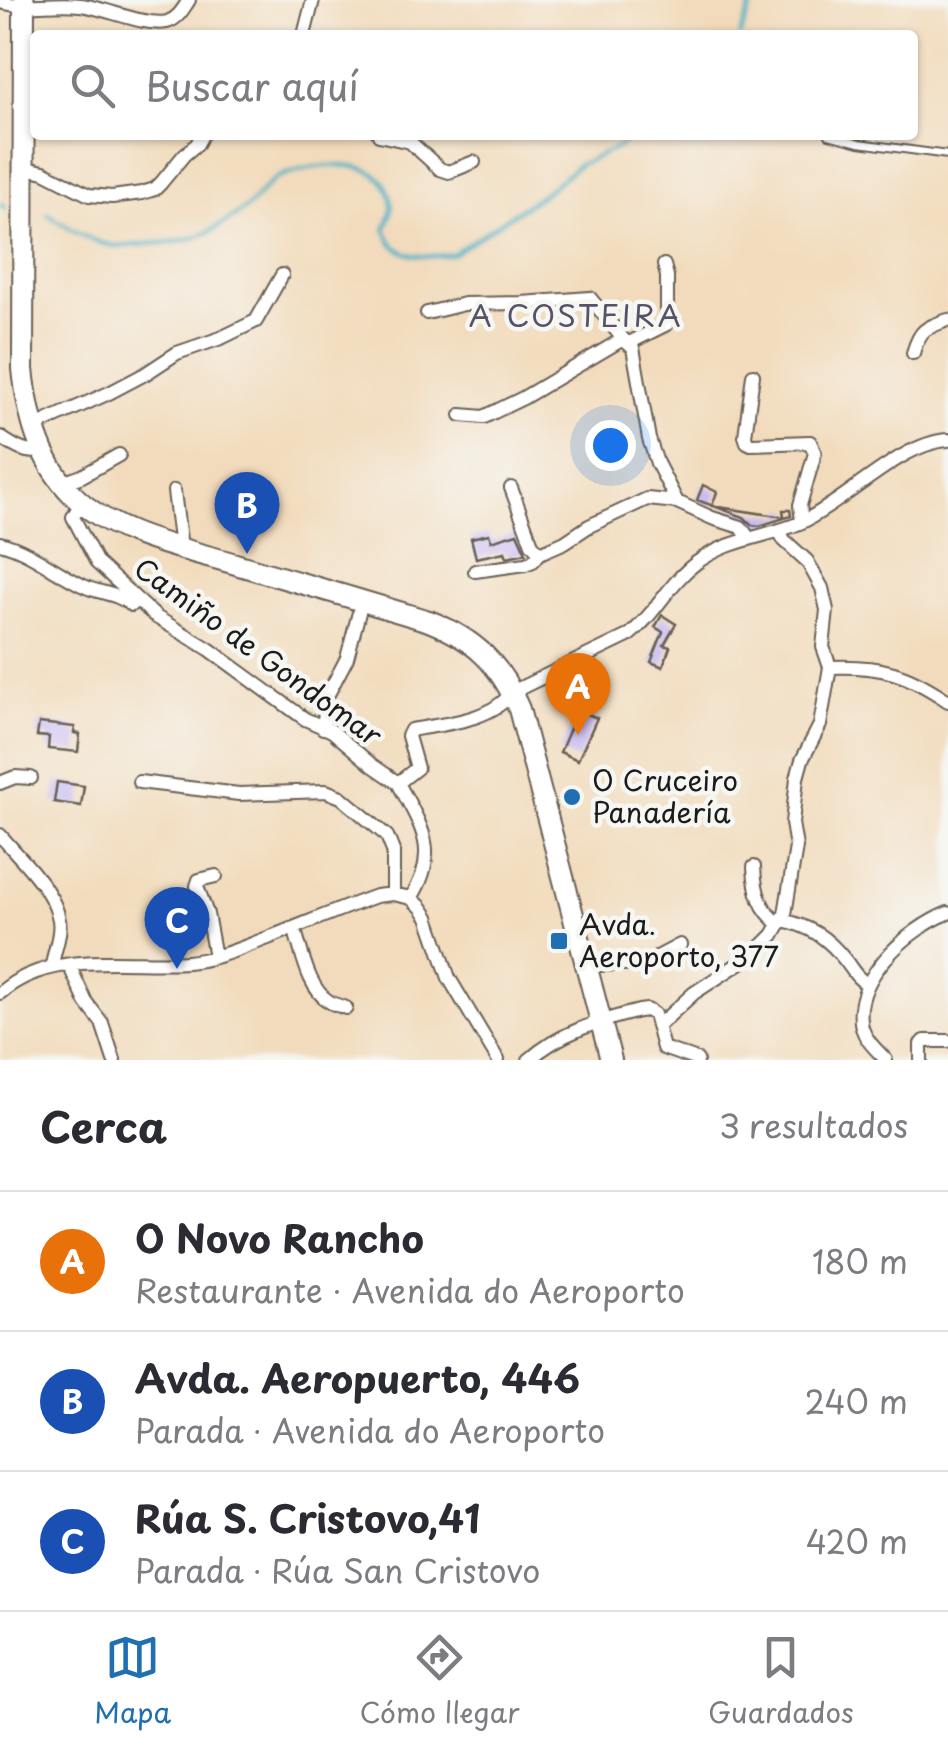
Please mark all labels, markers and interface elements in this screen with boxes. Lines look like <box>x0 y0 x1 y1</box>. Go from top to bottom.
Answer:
search box <box>30 30 918 140</box>
text: Buscar aquí <box>145 57 359 114</box>
icon: search <box>65 58 120 113</box>
district label: A COSTEIRA <box>469 292 683 337</box>
your location <box>585 420 636 471</box>
pin: B <box>214 472 280 554</box>
street label: Camiño de Gondomar <box>126 546 392 756</box>
pin: A <box>546 652 610 735</box>
place label: O Cruceiro Panadería <box>592 758 738 833</box>
marker: O Cruceiro Panadería <box>561 786 583 808</box>
pin: C <box>144 886 210 969</box>
place label: Avda. Aeroporto, 377 <box>579 902 779 977</box>
marker: Avda. Aeroporto, 377 <box>548 930 570 952</box>
text: Cerca <box>40 1094 167 1157</box>
text: 3 resultados <box>719 1101 908 1149</box>
text: O Novo Rancho <box>135 1209 424 1266</box>
text: A <box>60 1237 85 1285</box>
text: 180 m <box>812 1237 908 1285</box>
text: Restaurante · Avenida do Aeroporto <box>135 1266 685 1314</box>
text: Avda. Aeropuerto, 446 <box>135 1349 580 1406</box>
text: B <box>62 1377 83 1425</box>
text: 240 m <box>805 1377 908 1425</box>
text: Parada · Avenida do Aeroporto <box>135 1406 605 1454</box>
text: Rúa S. Cristovo,41 <box>135 1489 480 1546</box>
text: C <box>60 1517 85 1565</box>
text: 420 m <box>806 1517 908 1565</box>
text: Parada · Rúa San Cristovo <box>135 1546 540 1594</box>
tab: Mapa <box>94 1630 171 1733</box>
tab: Cómo llegar <box>360 1630 520 1733</box>
tab: Guardados <box>708 1630 854 1733</box>

